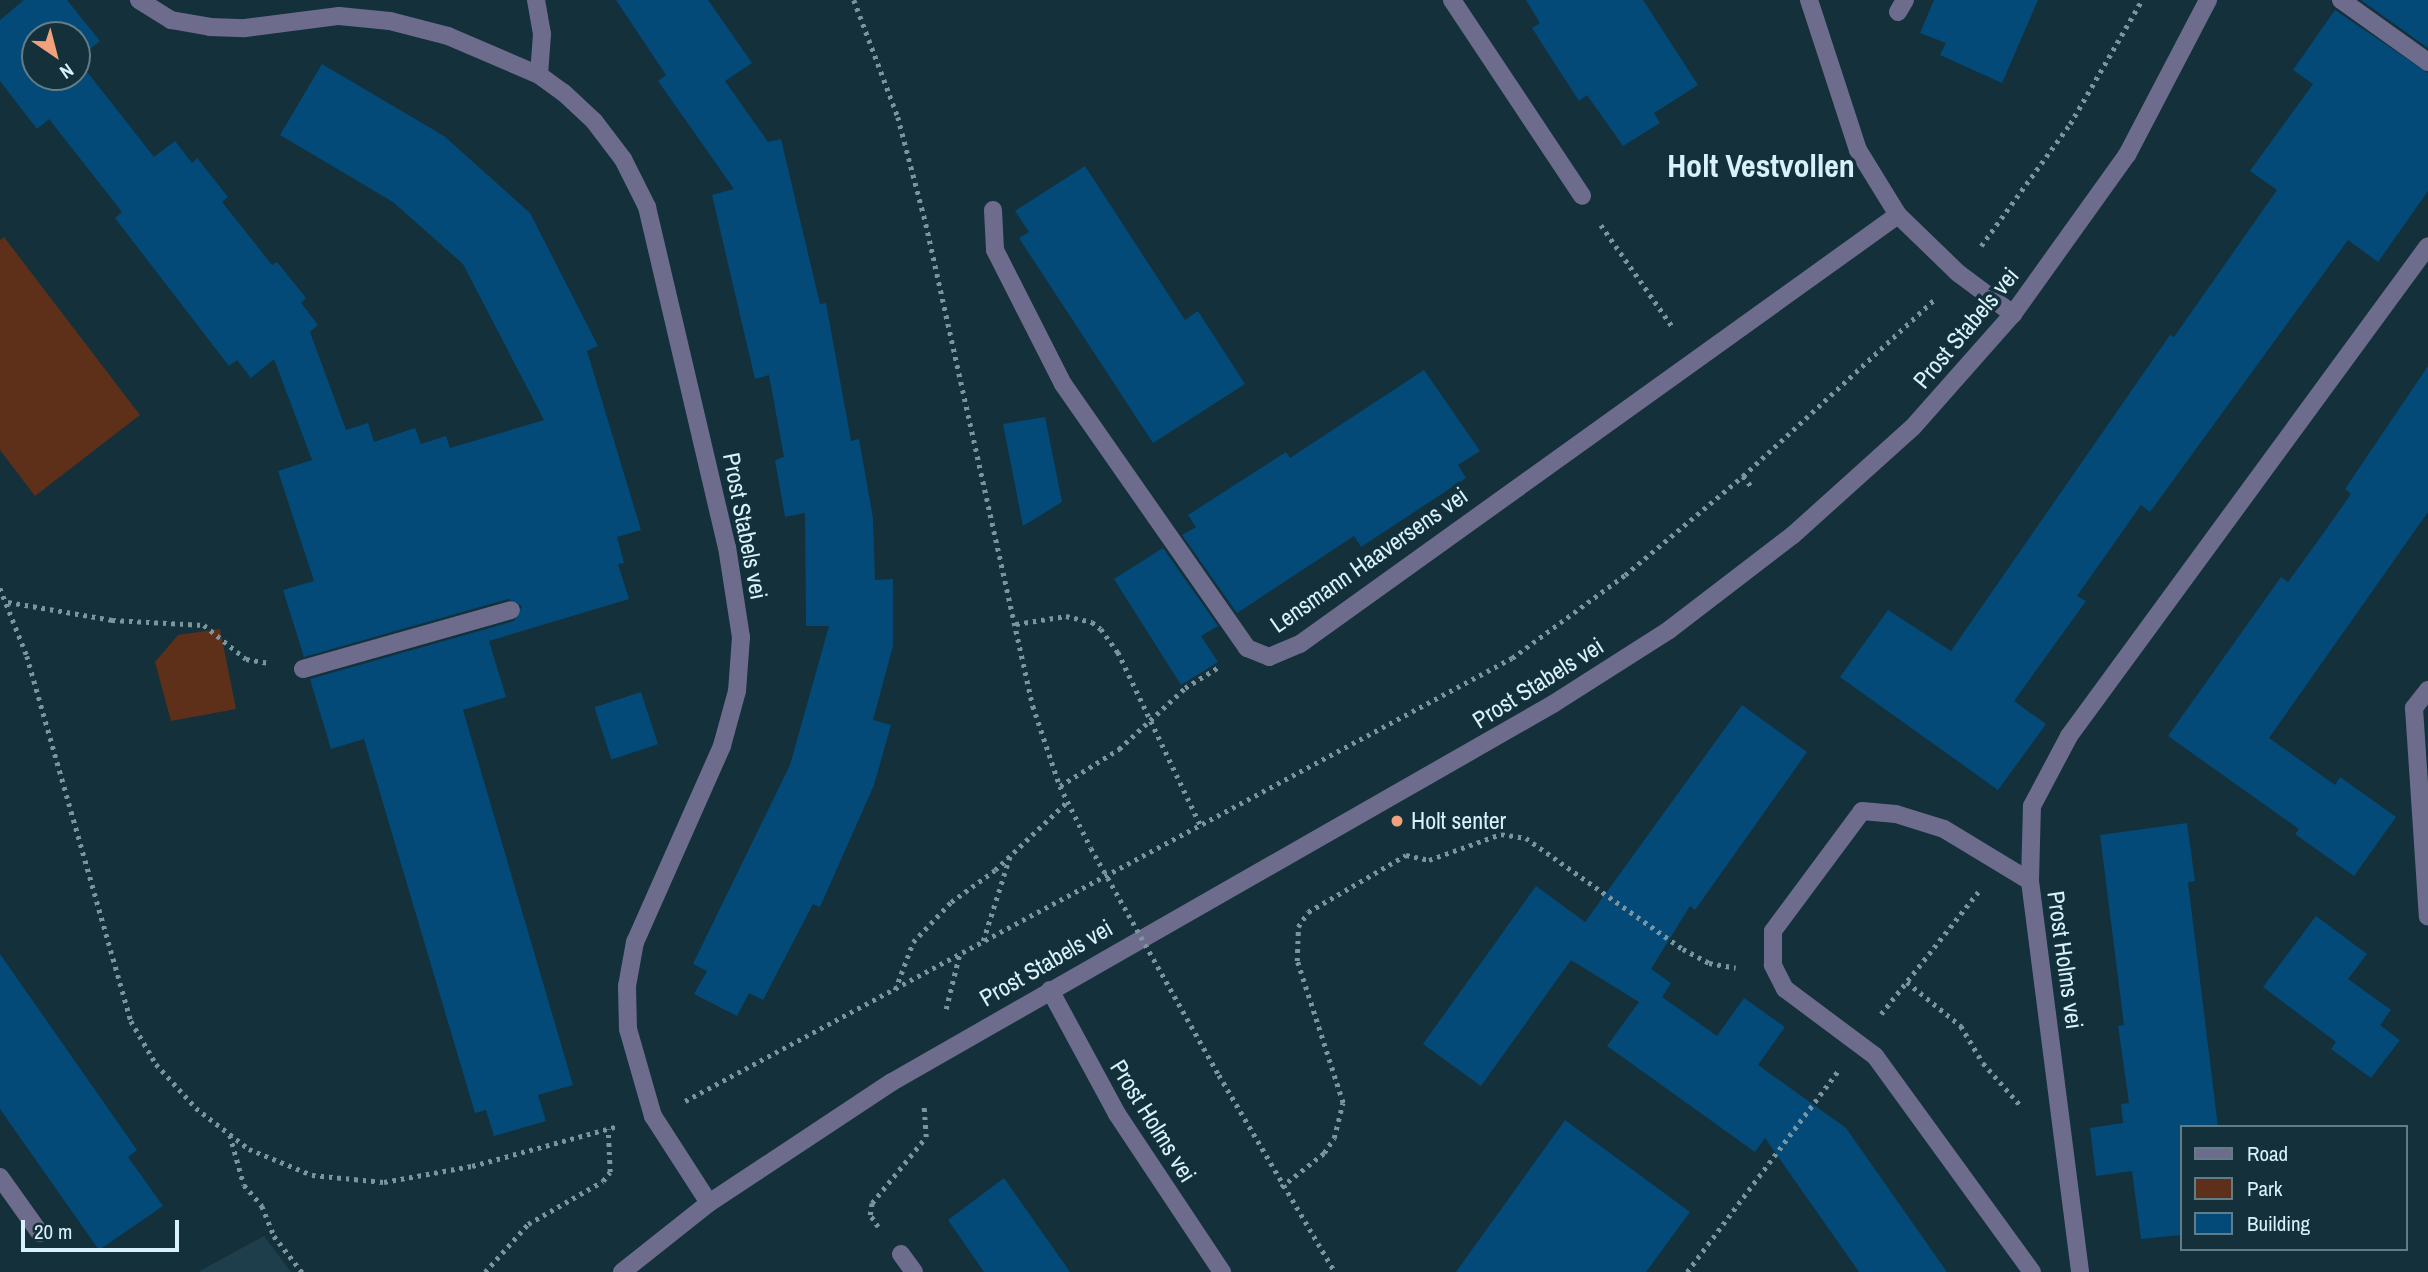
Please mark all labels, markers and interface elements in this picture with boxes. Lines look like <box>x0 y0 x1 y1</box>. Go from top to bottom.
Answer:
north arrow <box>21 21 91 91</box>
text: N <box>55 58 79 85</box>
district label: Holt Vestvollen <box>1667 147 1855 185</box>
street label: Prost Stabels vei <box>1907 262 2025 394</box>
street label: Prost Stabels vei <box>717 450 773 602</box>
street label: Lensmann Haaversens vei <box>1265 481 1473 639</box>
street label: Prost Stabels vei <box>1467 631 1609 735</box>
place label: Holt senter <box>1411 807 1506 835</box>
marker: Holt senter <box>1389 813 1405 829</box>
street label: Prost Holms vei <box>2041 889 2089 1031</box>
street label: Prost Stabels vei <box>974 913 1118 1013</box>
street label: Prost Holms vei <box>1104 1054 1202 1188</box>
legend <box>2180 1125 2407 1251</box>
text: Road <box>2247 1139 2288 1168</box>
text: Park <box>2247 1174 2282 1203</box>
scale bar <box>24 1206 182 1250</box>
text: Building <box>2247 1209 2310 1238</box>
text: 20 m <box>34 1217 72 1246</box>

